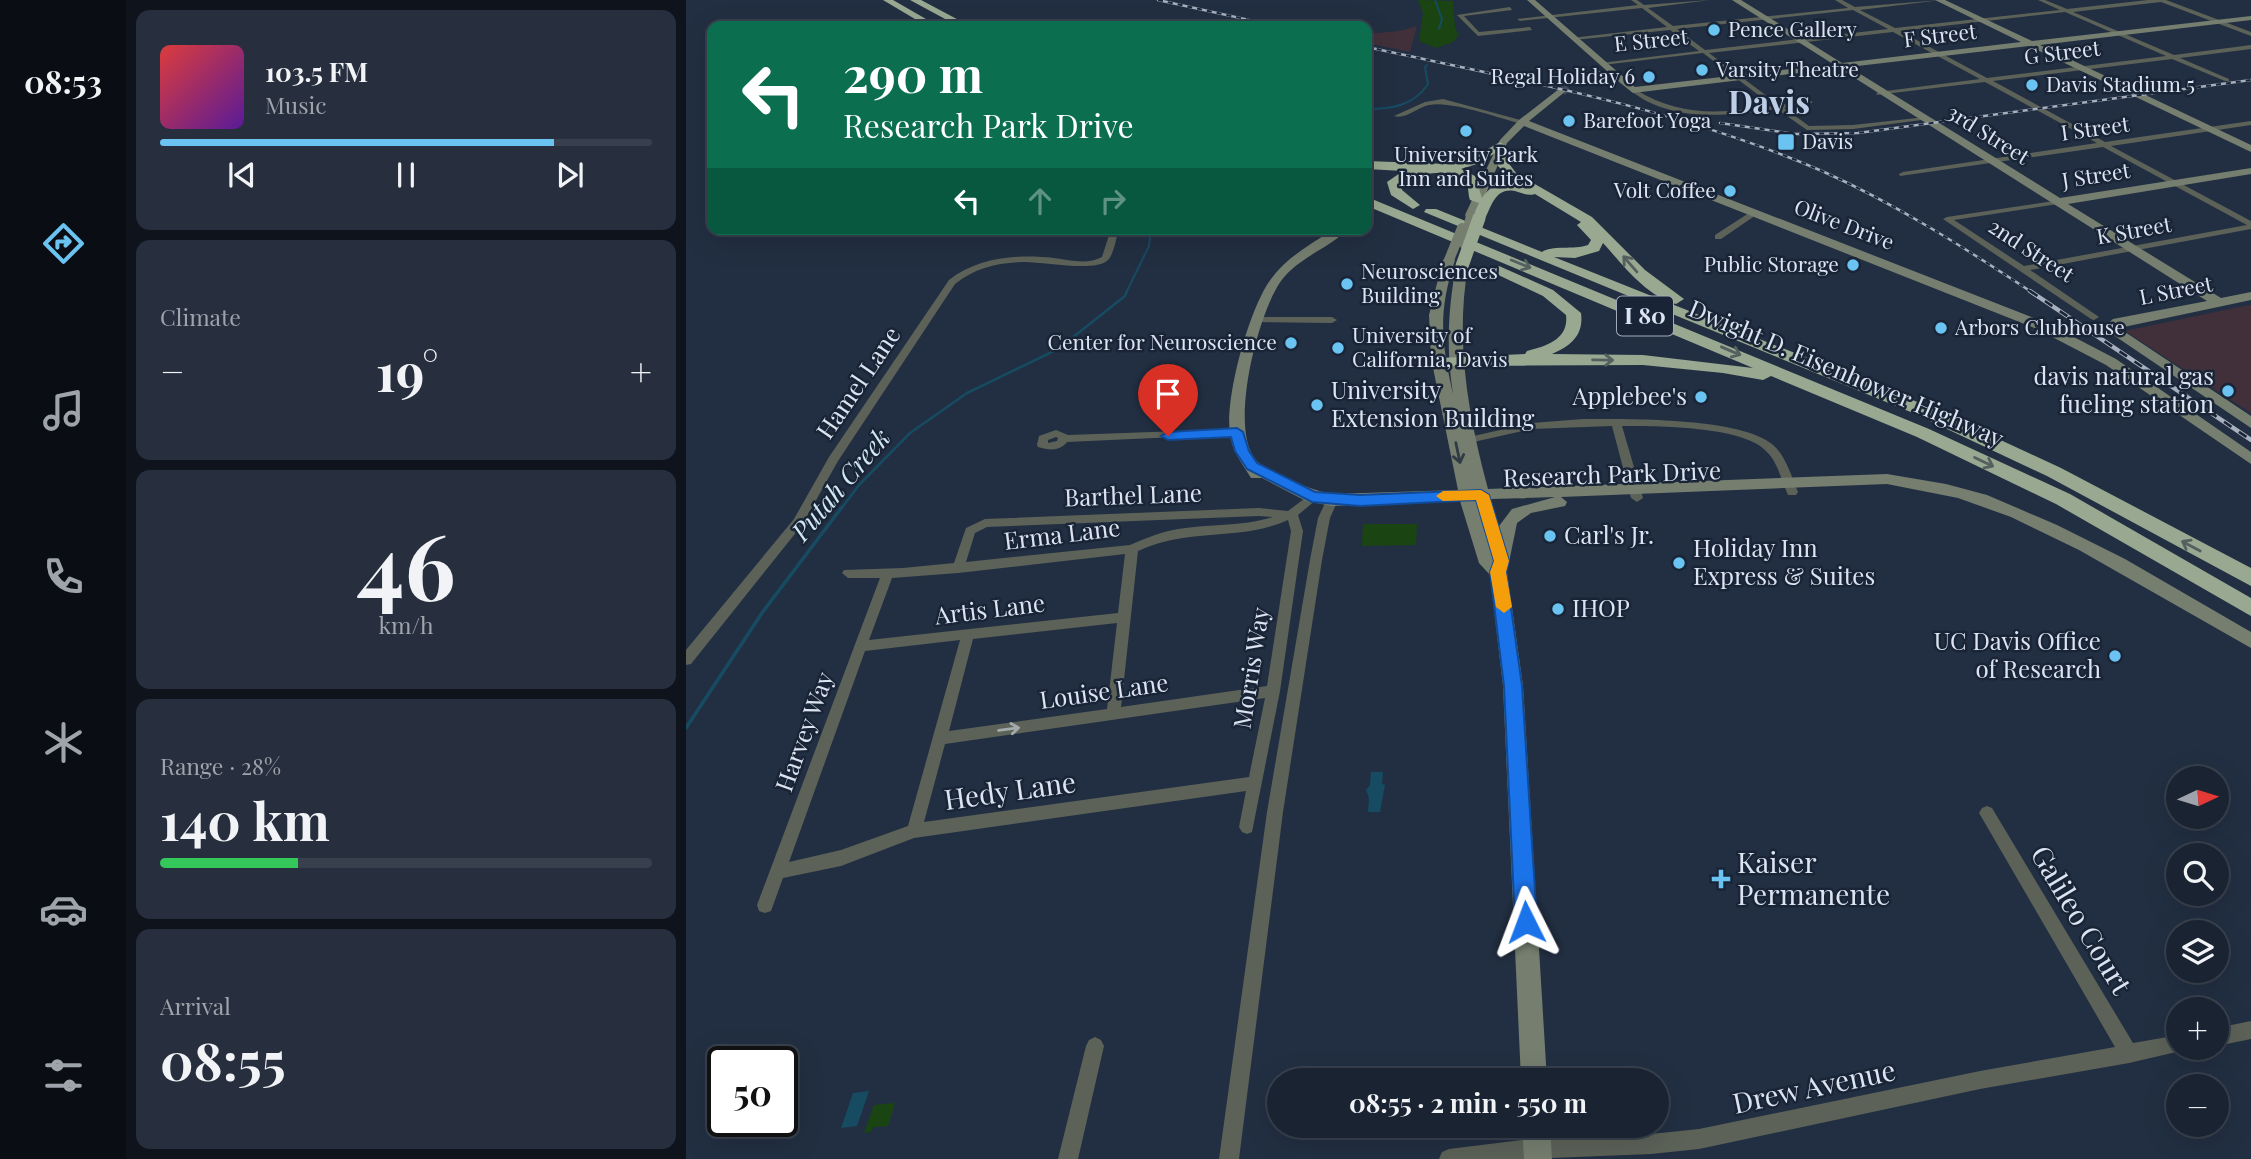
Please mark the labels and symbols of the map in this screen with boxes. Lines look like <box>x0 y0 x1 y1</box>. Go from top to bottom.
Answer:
place label: Pence Gallery <box>1728 14 1857 42</box>
street label: F Street <box>1902 16 1978 52</box>
street label: E Street <box>1612 21 1690 57</box>
marker: Pence Gallery <box>1706 22 1722 38</box>
street label: G Street <box>2022 32 2102 70</box>
place label: Varsity Theatre <box>1715 54 1859 82</box>
place label: Regal Holiday 6 <box>1491 61 1635 89</box>
marker: Varsity Theatre <box>1694 62 1710 78</box>
marker: Regal Holiday 6 <box>1641 69 1657 85</box>
place label: Davis Stadium 5 <box>2046 69 2195 97</box>
marker: Davis Stadium 5 <box>2024 77 2040 93</box>
district label: Davis <box>1728 79 1810 122</box>
street label: 3rd Street <box>1943 97 2036 170</box>
place label: Barefoot Yoga <box>1583 105 1712 133</box>
street label: I Street <box>2059 108 2131 146</box>
marker: Barefoot Yoga <box>1561 113 1577 129</box>
marker: University Park Inn and Suites <box>1458 123 1474 139</box>
place label: Davis <box>1802 126 1853 154</box>
marker: Davis <box>1776 132 1796 152</box>
place label: University Park Inn and Suites <box>1394 139 1538 191</box>
street label: J Street <box>2059 155 2132 193</box>
place label: Volt Coffee <box>1613 175 1716 203</box>
marker: Volt Coffee <box>1722 183 1738 199</box>
street label: Olive Drive <box>1791 191 1899 255</box>
street label: K Street <box>2094 209 2174 249</box>
street label: 2nd Street <box>1984 211 2081 288</box>
place label: Public Storage <box>1704 249 1839 277</box>
one-way arrow <box>1622 255 1638 273</box>
place label: Neurosciences Building <box>1361 256 1498 308</box>
marker: Public Storage <box>1845 257 1861 273</box>
one-way arrow <box>1509 259 1531 272</box>
street label: L Street <box>2137 268 2215 310</box>
marker: Neurosciences Building <box>1339 276 1355 292</box>
street label: Dwight D. Eisenhower Highway <box>1684 291 2009 453</box>
road number: I 80 <box>1617 296 1673 336</box>
place label: Arbors Clubhouse <box>1954 312 2125 340</box>
street label: Hamel Lane <box>808 320 907 444</box>
place label: University of California, Davis <box>1352 320 1508 372</box>
marker: Arbors Clubhouse <box>1933 320 1949 336</box>
place label: Center for Neuroscience <box>1047 327 1277 355</box>
marker: Center for Neuroscience <box>1283 335 1299 351</box>
marker: University of California, Davis <box>1330 340 1346 356</box>
one-way arrow <box>1720 346 1741 359</box>
one-way arrow <box>1591 353 1614 367</box>
place label: davis natural gas fueling station <box>2033 359 2214 419</box>
pin <box>1138 364 1198 436</box>
place label: University Extension Building <box>1331 373 1535 433</box>
place label: Applebee's <box>1571 379 1687 411</box>
marker: davis natural gas fueling station <box>2220 383 2236 399</box>
marker: Applebee's <box>1693 389 1709 405</box>
marker: University Extension Building <box>1309 397 1325 413</box>
water label: Putah Creek <box>782 420 897 548</box>
one-way arrow <box>1451 441 1465 464</box>
street label: Research Park Drive <box>1502 453 1721 493</box>
one-way arrow <box>1973 456 1995 469</box>
street label: Barthel Lane <box>1064 476 1202 512</box>
street label: Erma Lane <box>1002 510 1122 556</box>
place label: Carl's Jr. <box>1564 518 1654 550</box>
marker: Carl's Jr. <box>1542 528 1558 544</box>
place label: Holiday Inn Express & Suites <box>1693 531 1875 591</box>
one-way arrow <box>2181 539 2202 552</box>
marker: Holiday Inn Express & Suites <box>1671 555 1687 571</box>
street label: Artis Lane <box>932 585 1047 631</box>
place label: IHOP <box>1572 591 1630 623</box>
marker: IHOP <box>1550 601 1566 617</box>
street label: Morris Way <box>1225 605 1275 731</box>
place label: UC Davis Office of Research <box>1934 624 2101 684</box>
marker: UC Davis Office of Research <box>2107 648 2123 664</box>
street label: Louise Lane <box>1037 665 1170 715</box>
street label: Harvey Way <box>767 667 840 796</box>
one-way arrow <box>997 722 1020 735</box>
street label: Hedy Lane <box>941 762 1078 817</box>
north arrow <box>2166 766 2230 830</box>
street label: Galileo Court <box>2023 838 2142 1001</box>
place label: Kaiser Permanente <box>1737 843 1890 912</box>
marker: Kaiser Permanente <box>1711 869 1731 889</box>
position arrow <box>1489 885 1563 959</box>
speed limit sign: 50 <box>707 1046 798 1137</box>
street label: Drew Avenue <box>1729 1050 1898 1121</box>

